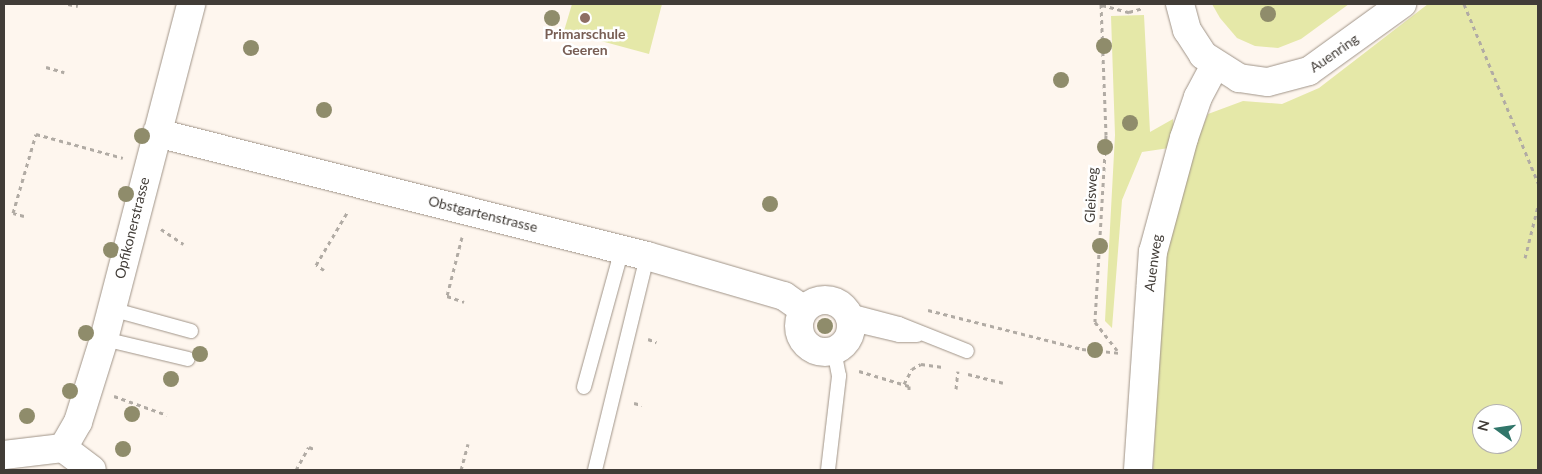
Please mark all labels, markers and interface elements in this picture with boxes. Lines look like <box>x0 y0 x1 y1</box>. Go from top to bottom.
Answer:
marker: Primarschule Geeren <box>579 12 591 24</box>
place label: Primarschule Geeren <box>544 26 626 58</box>
street label: Auenring <box>1306 30 1362 76</box>
street label: Gleisweg <box>1081 167 1101 223</box>
street label: Opfikonerstrasse <box>111 175 153 281</box>
street label: Obstgartenstrasse <box>427 192 539 236</box>
street label: Auenweg <box>1141 233 1165 293</box>
north arrow <box>1472 404 1522 454</box>
text: N <box>1473 418 1492 433</box>

